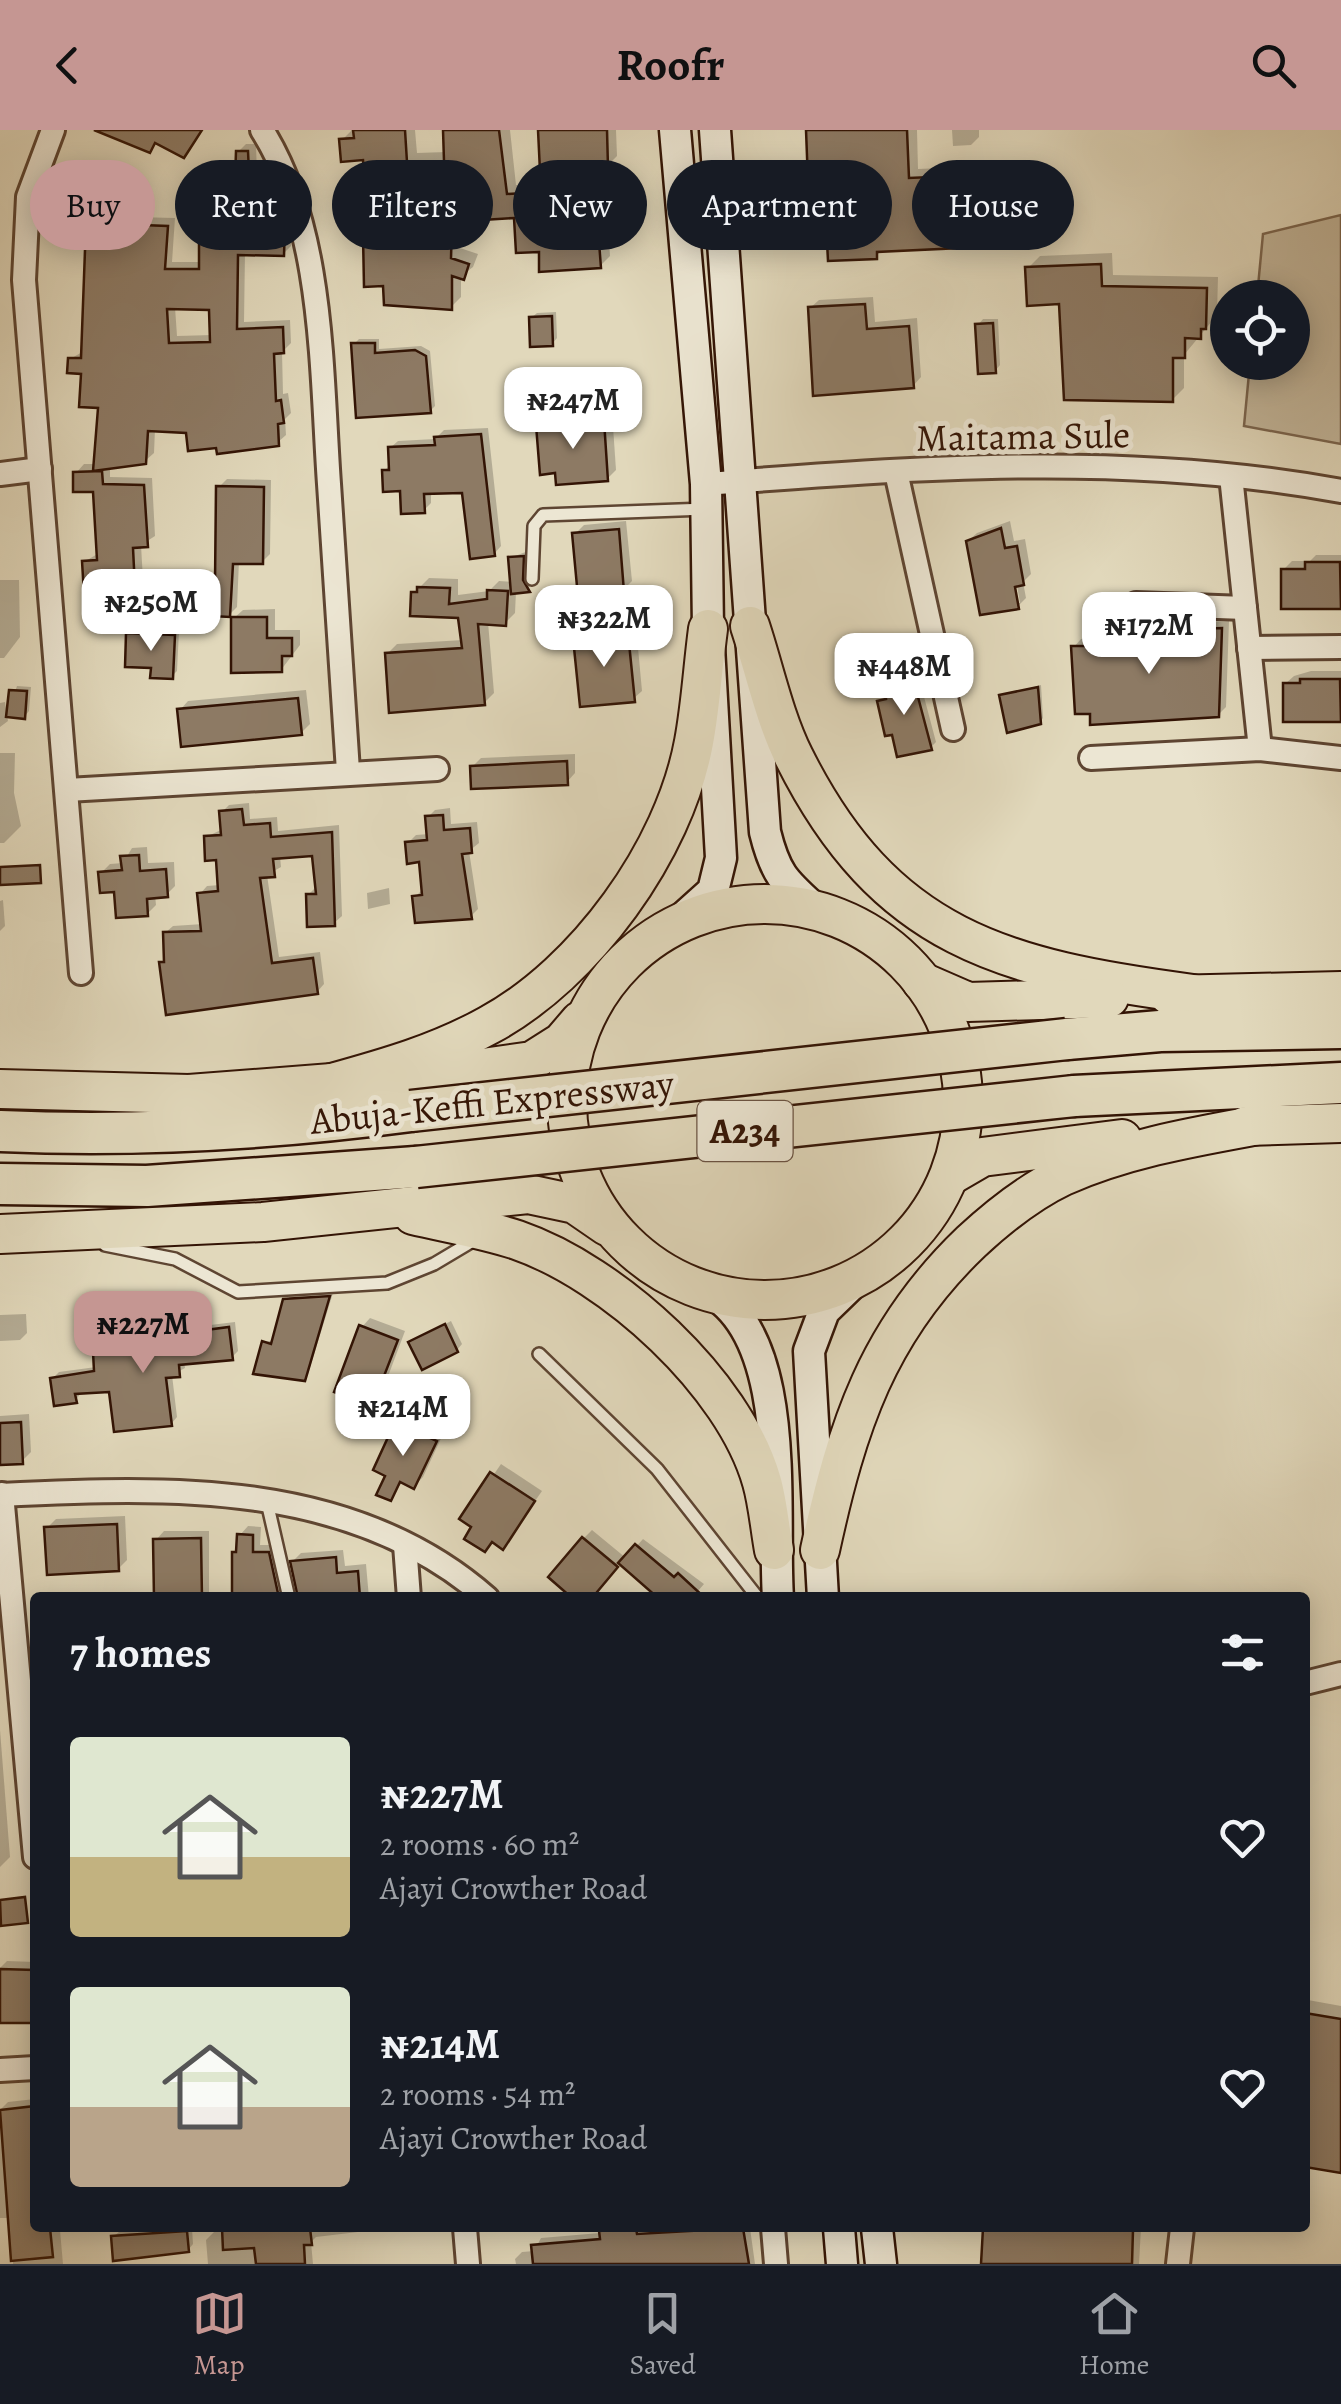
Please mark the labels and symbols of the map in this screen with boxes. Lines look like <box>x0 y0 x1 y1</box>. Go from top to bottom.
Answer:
pin: ₦247M <box>503 367 643 452</box>
street label: Maitama Sule <box>915 408 1131 464</box>
pin: ₦250M <box>81 569 221 654</box>
pin: ₦322M <box>534 585 674 670</box>
pin: ₦172M <box>1079 592 1219 677</box>
pin: ₦448M <box>834 633 974 718</box>
street label: Abuja-Keffi Expressway <box>307 1057 677 1147</box>
road number: A234 <box>698 1101 792 1161</box>
pin: ₦227M <box>73 1291 213 1376</box>
pin: ₦214M <box>333 1374 473 1459</box>

